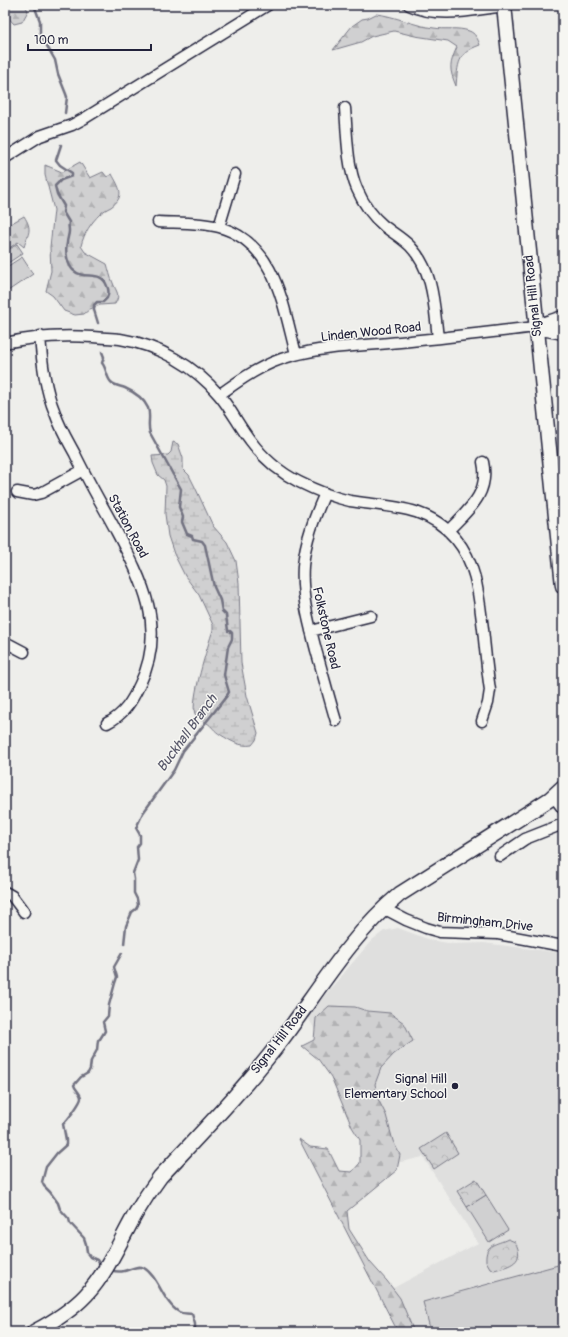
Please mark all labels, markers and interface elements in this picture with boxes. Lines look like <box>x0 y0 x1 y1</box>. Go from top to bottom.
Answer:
scale bar <box>28 26 151 52</box>
text: 100 m <box>34 33 69 48</box>
street label: Signal Hill Road <box>521 254 545 338</box>
street label: Linden Wood Road <box>320 319 422 345</box>
street label: Station Road <box>105 491 151 561</box>
street label: Folkstone Road <box>309 585 343 671</box>
water label: Buckhall Branch <box>153 690 222 775</box>
street label: Birmingham Drive <box>436 909 534 935</box>
street label: Signal Hill Road <box>247 1003 311 1077</box>
place label: Signal Hill Elementary School <box>344 1071 447 1102</box>
marker: Signal Hill Elementary School <box>450 1081 460 1091</box>

